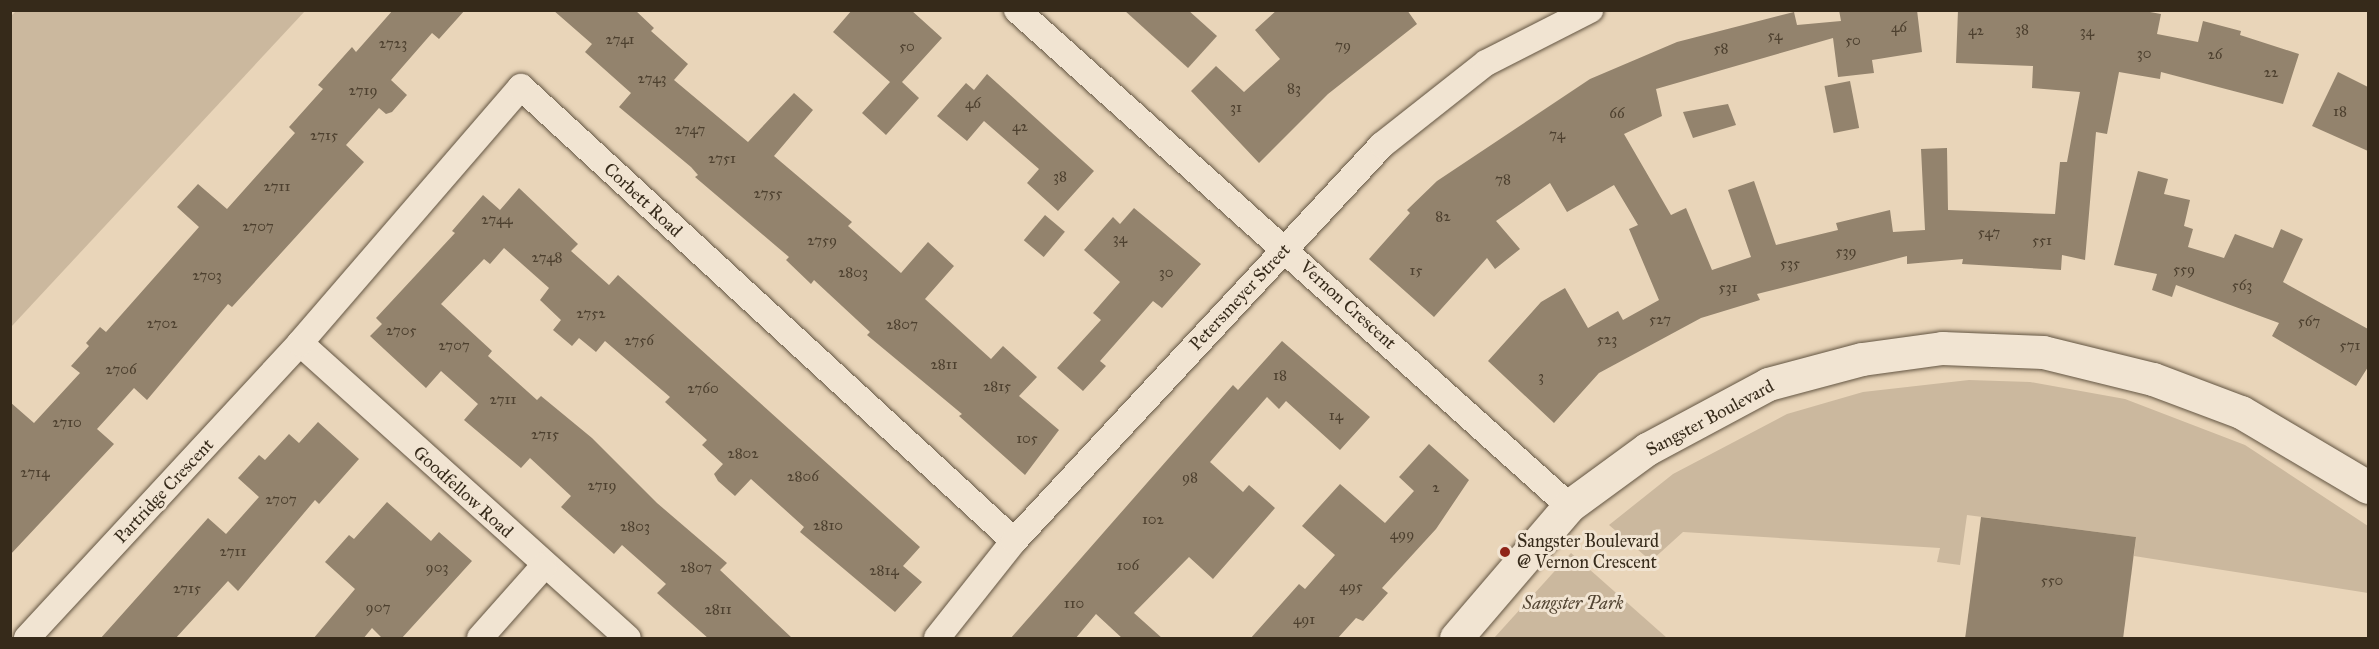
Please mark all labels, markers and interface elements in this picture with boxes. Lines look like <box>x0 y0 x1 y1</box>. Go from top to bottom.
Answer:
house number: 46 <box>1891 19 1907 37</box>
house number: 38 <box>2015 21 2029 39</box>
house number: 42 <box>1968 22 1984 40</box>
house number: 34 <box>2080 23 2094 41</box>
house number: 54 <box>1768 27 1782 45</box>
house number: 2741 <box>606 31 634 49</box>
house number: 50 <box>1845 32 1861 50</box>
house number: 2723 <box>379 35 407 53</box>
house number: 79 <box>1335 37 1351 55</box>
house number: 50 <box>899 38 915 56</box>
house number: 58 <box>1714 40 1728 58</box>
house number: 30 <box>2137 45 2151 63</box>
house number: 26 <box>2207 46 2223 64</box>
house number: 22 <box>2264 64 2278 82</box>
house number: 2743 <box>637 70 667 88</box>
house number: 83 <box>1287 80 1301 98</box>
house number: 2719 <box>349 82 377 100</box>
house number: 46 <box>965 95 981 113</box>
house number: 31 <box>1230 99 1242 117</box>
house number: 18 <box>2333 103 2347 121</box>
house number: 66 <box>1609 105 1625 123</box>
house number: 42 <box>1012 118 1028 136</box>
house number: 2747 <box>675 121 705 139</box>
house number: 74 <box>1549 126 1565 144</box>
house number: 2715 <box>310 127 338 145</box>
house number: 2751 <box>708 150 736 168</box>
street label: Corbett Road <box>599 158 687 242</box>
house number: 38 <box>1053 168 1067 186</box>
house number: 78 <box>1495 171 1511 189</box>
house number: 2711 <box>264 178 290 196</box>
house number: 2755 <box>754 185 782 203</box>
house number: 82 <box>1435 208 1451 226</box>
house number: 2744 <box>481 211 513 229</box>
house number: 2707 <box>242 218 274 236</box>
house number: 547 <box>1978 224 2000 242</box>
house number: 34 <box>1113 230 1127 248</box>
house number: 2759 <box>807 232 837 250</box>
house number: 551 <box>2032 232 2052 250</box>
street label: Petersmeyer Street <box>1185 239 1295 355</box>
house number: 539 <box>1835 243 1857 261</box>
house number: 2748 <box>532 249 562 267</box>
house number: 535 <box>1780 255 1800 273</box>
street label: Vernon Crescent <box>1295 256 1401 354</box>
house number: 559 <box>2173 261 2195 279</box>
house number: 15 <box>1410 262 1422 280</box>
house number: 2803 <box>838 264 868 282</box>
house number: 30 <box>1159 264 1173 282</box>
house number: 2703 <box>192 267 222 285</box>
house number: 563 <box>2232 277 2252 295</box>
house number: 531 <box>1719 279 1737 297</box>
house number: 2752 <box>576 305 606 323</box>
house number: 527 <box>1649 311 1671 329</box>
house number: 567 <box>2298 313 2320 331</box>
house number: 2702 <box>146 315 178 333</box>
house number: 2807 <box>886 316 918 334</box>
house number: 2705 <box>386 322 416 340</box>
house number: 523 <box>1597 331 1617 349</box>
house number: 2756 <box>624 332 654 350</box>
house number: 2707 <box>438 337 470 355</box>
house number: 571 <box>2340 337 2360 355</box>
house number: 2811 <box>930 356 958 374</box>
house number: 2706 <box>105 361 137 379</box>
house number: 18 <box>1273 367 1287 385</box>
house number: 3 <box>1538 368 1544 386</box>
street label: Sangster Boulevard <box>1642 375 1778 461</box>
house number: 2815 <box>983 378 1011 396</box>
house number: 2760 <box>687 380 719 398</box>
house number: 2711 <box>490 391 516 409</box>
house number: 14 <box>1329 407 1343 425</box>
house number: 2710 <box>52 414 82 432</box>
house number: 2715 <box>531 426 559 444</box>
house number: 105 <box>1016 430 1038 448</box>
street label: Partridge Crescent <box>110 434 218 548</box>
street label: Goodfellow Road <box>409 442 517 542</box>
house number: 2802 <box>727 445 759 463</box>
house number: 2714 <box>20 464 50 482</box>
house number: 2806 <box>787 468 819 486</box>
house number: 98 <box>1182 469 1198 487</box>
house number: 2719 <box>588 477 616 495</box>
house number: 2 <box>1432 479 1440 497</box>
house number: 2707 <box>265 491 297 509</box>
house number: 102 <box>1142 511 1164 529</box>
house number: 2810 <box>813 517 843 535</box>
house number: 2803 <box>620 518 650 536</box>
house number: 499 <box>1390 526 1414 544</box>
place label: Sangster Boulevard @ Vernon Crescent <box>1517 531 1659 574</box>
house number: 2711 <box>220 543 246 561</box>
marker: Sangster Boulevard @ Vernon Crescent <box>1498 545 1512 559</box>
house number: 106 <box>1117 557 1139 575</box>
house number: 903 <box>426 559 448 577</box>
house number: 2807 <box>680 559 712 577</box>
house number: 2814 <box>869 562 899 580</box>
house number: 550 <box>2041 572 2063 590</box>
house number: 495 <box>1339 578 1363 596</box>
house number: 2715 <box>173 580 201 598</box>
park label: Sangster Park <box>1523 592 1623 614</box>
house number: 110 <box>1064 595 1084 613</box>
house number: 907 <box>366 599 390 617</box>
house number: 2811 <box>704 601 732 619</box>
house number: 491 <box>1293 611 1315 629</box>

